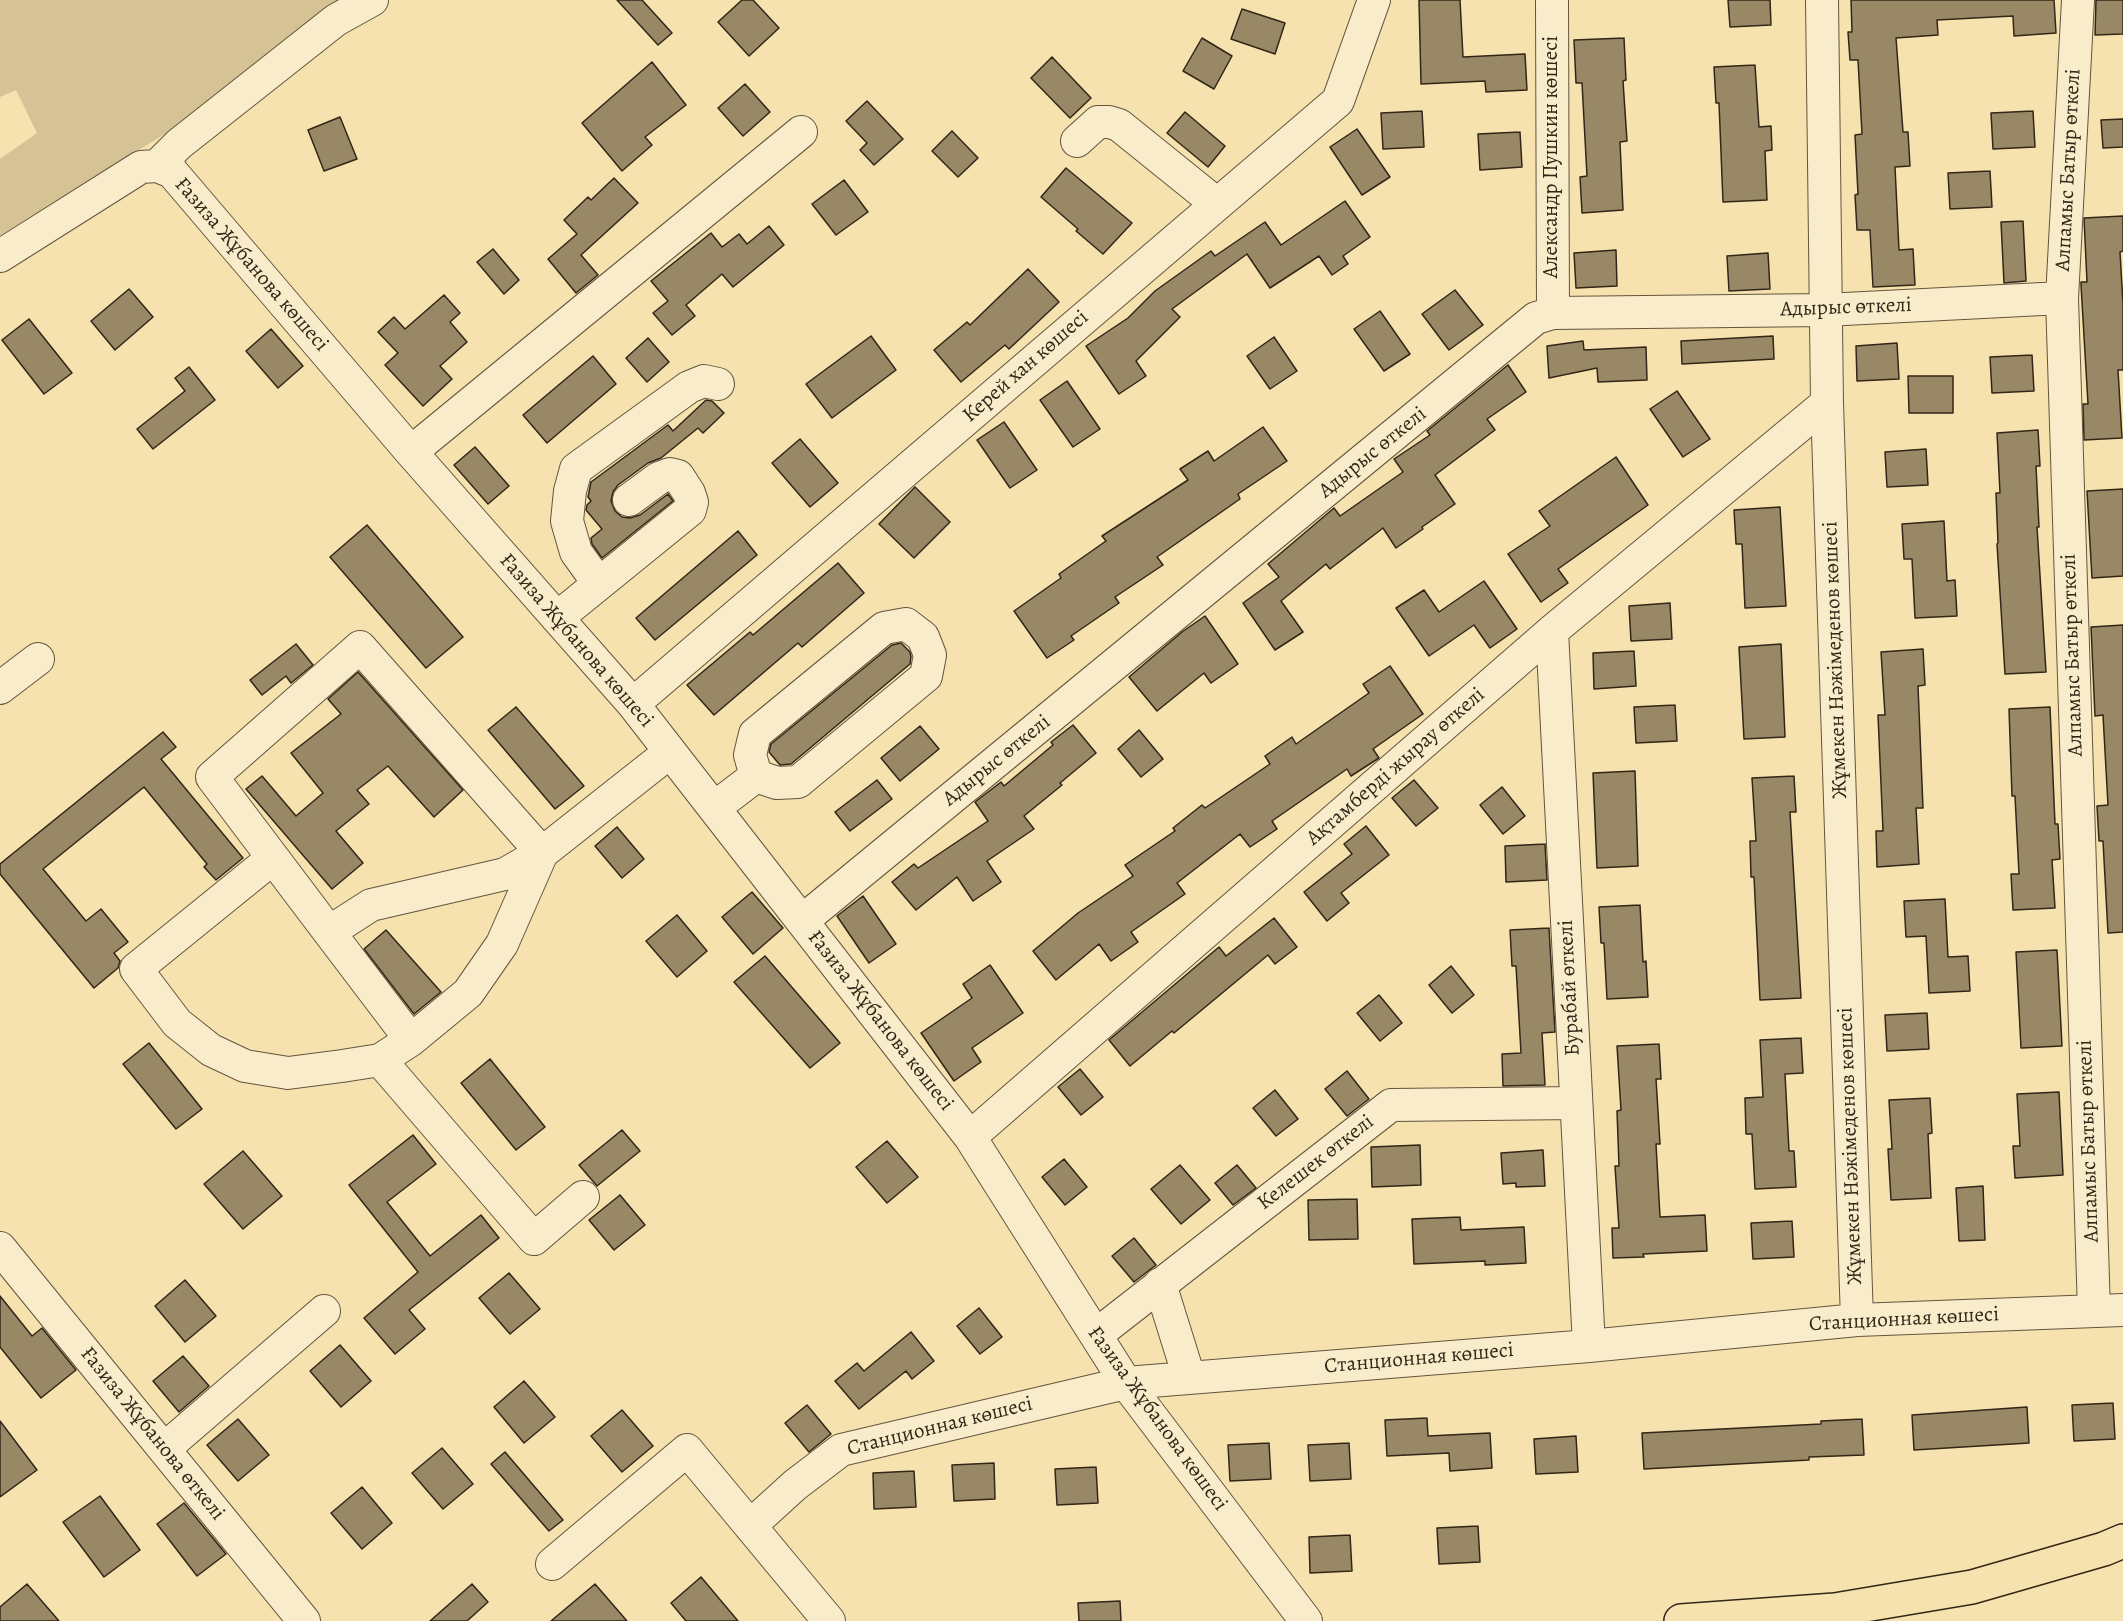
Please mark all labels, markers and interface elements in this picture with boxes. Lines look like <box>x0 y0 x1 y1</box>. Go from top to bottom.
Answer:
street label: Александр Пушкин көшесі <box>1539 36 1565 278</box>
street label: Алпамыс Батыр өткелі <box>2051 68 2087 272</box>
street label: Ғазиза Жұбанова көшесі <box>169 173 333 357</box>
street label: Адырыс өткелі <box>1780 293 1912 323</box>
street label: Керей хан көшесі <box>958 306 1094 428</box>
street label: Адырыс өткелі <box>1314 402 1432 504</box>
street label: Жұмекен Нәжімеденов көшесі <box>1819 521 1853 799</box>
street label: Ғазиза Жұбанова көшесі <box>494 549 658 733</box>
street label: Алпамыс Батыр өткелі <box>2057 553 2089 757</box>
street label: Ақтамберді жырау өткелі <box>1302 683 1490 851</box>
street label: Адырыс өткелі <box>938 710 1056 812</box>
street label: Бурабай өткелі <box>1554 919 1586 1057</box>
street label: Ғазиза Жұбанова көшесі <box>802 926 958 1116</box>
street label: Жұмекен Нәжімеденов көшесі <box>1834 1007 1868 1285</box>
street label: Алпамыс Батыр өткелі <box>2073 1039 2105 1243</box>
street label: Келешек өткелі <box>1253 1110 1379 1216</box>
street label: Станционная көшесі <box>1808 1302 2000 1338</box>
street label: Ғазиза Жұбанова көшесі <box>1082 1322 1232 1516</box>
street label: Станционная көшесі <box>1323 1338 1515 1380</box>
street label: Ғазиза Жұбанова өткелі <box>74 1342 230 1526</box>
street label: Станционная көшесі <box>845 1392 1035 1462</box>

